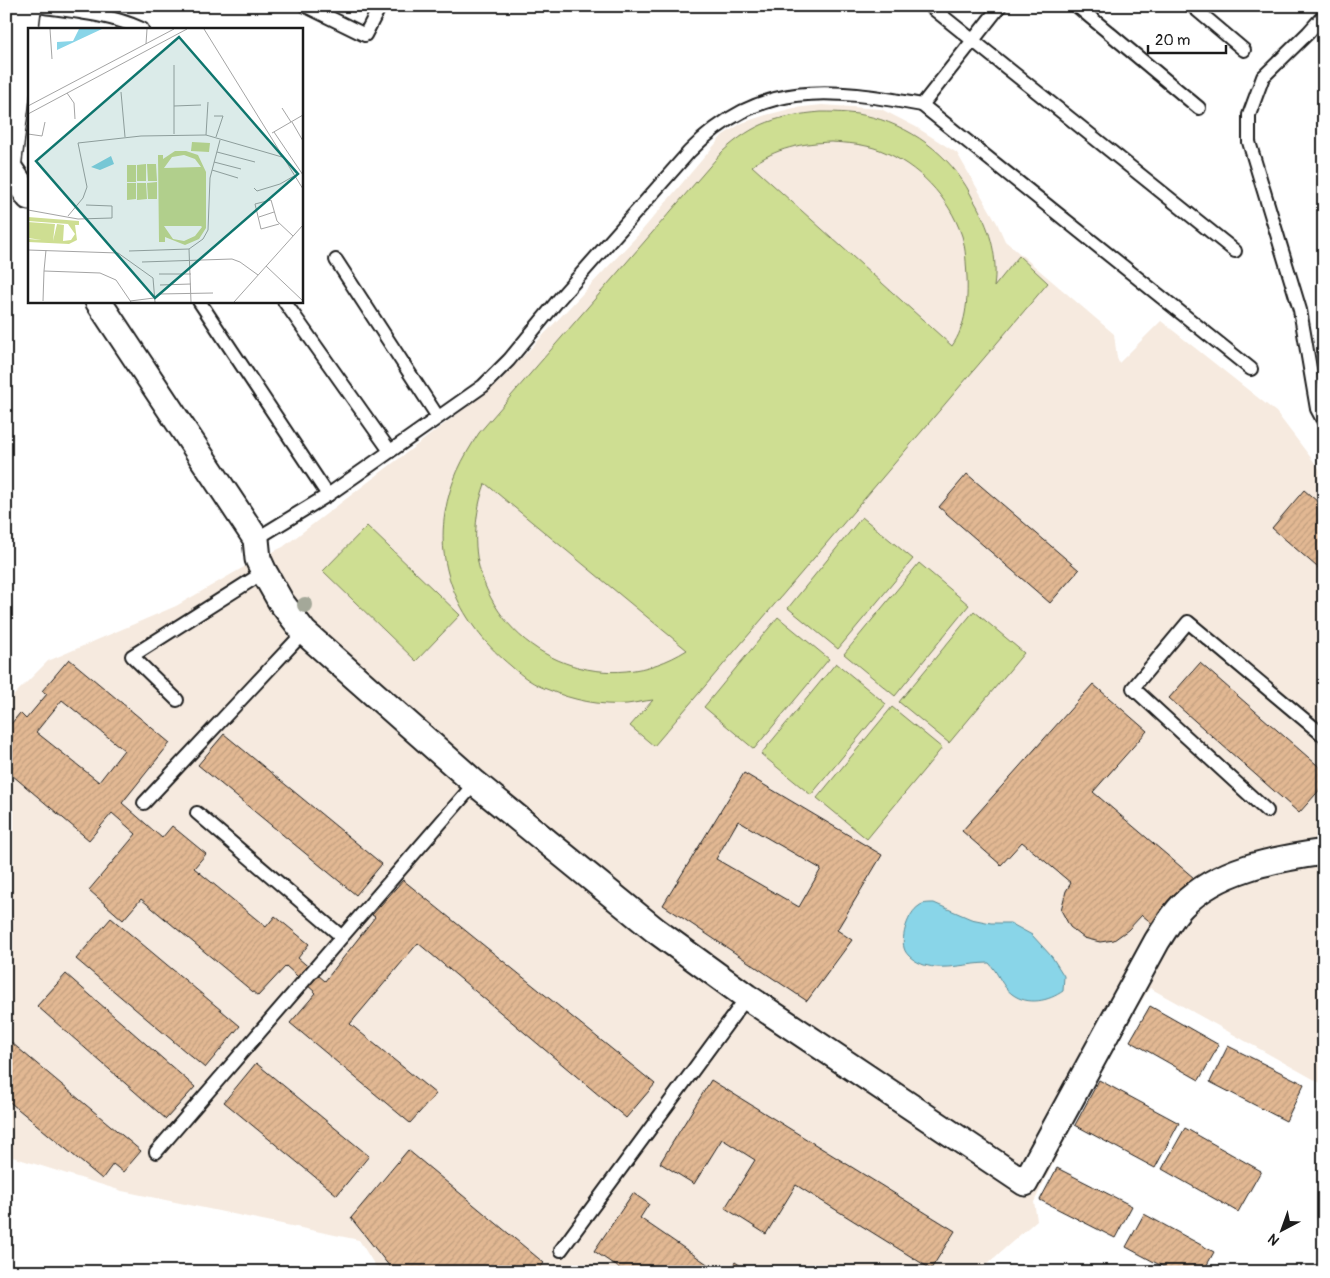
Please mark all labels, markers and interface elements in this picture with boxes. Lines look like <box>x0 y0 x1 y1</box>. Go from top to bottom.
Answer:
scale bar <box>1148 22 1225 54</box>
inset map <box>28 28 302 302</box>
text: 20 m <box>1155 31 1190 50</box>
north arrow <box>1258 1206 1308 1256</box>
text: N <box>1265 1230 1283 1249</box>

